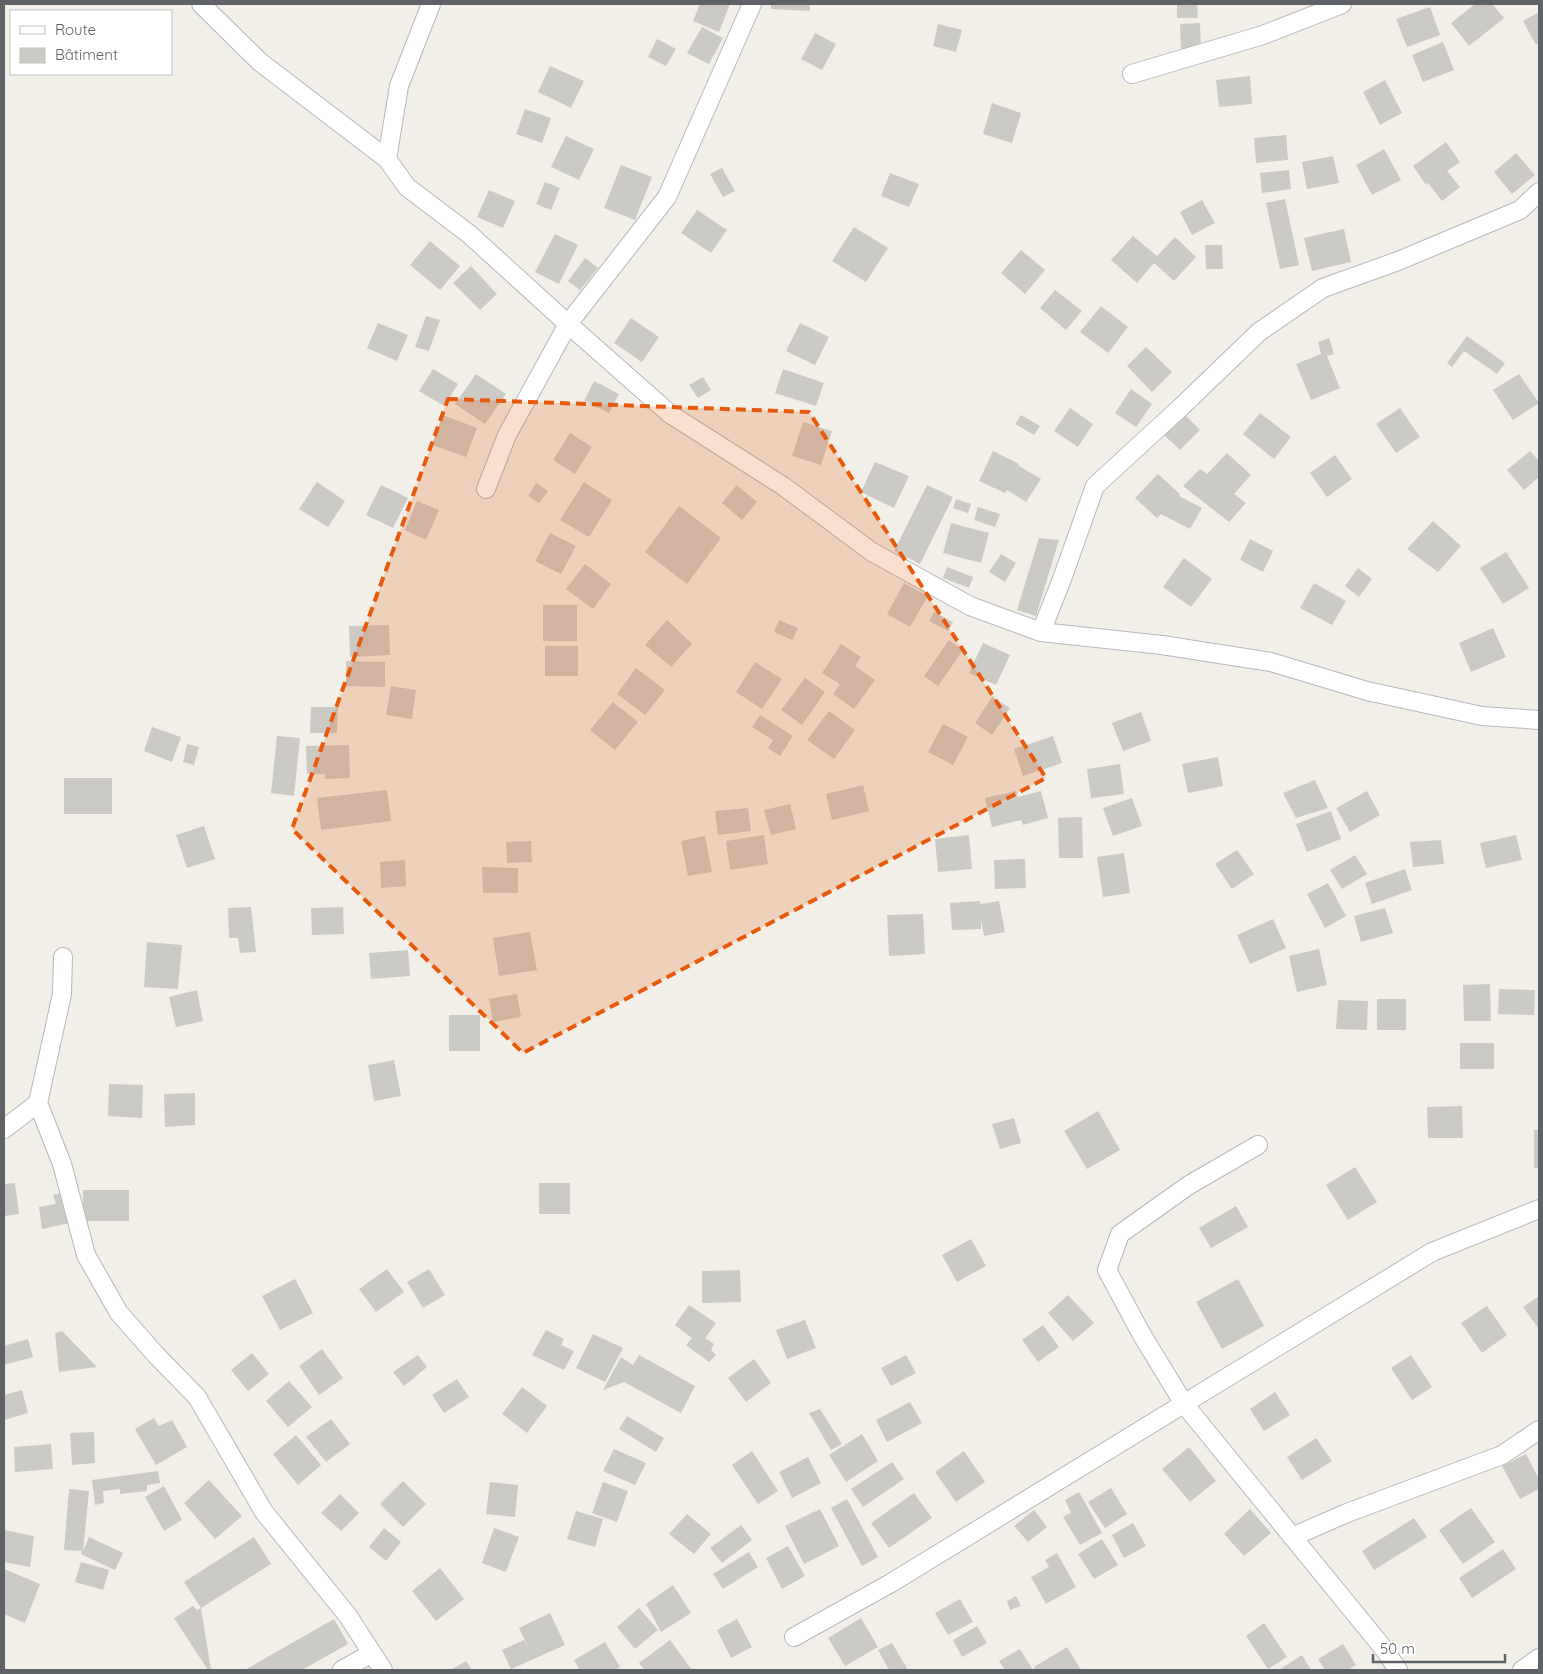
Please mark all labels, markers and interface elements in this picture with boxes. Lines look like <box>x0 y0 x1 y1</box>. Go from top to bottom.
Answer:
legend <box>10 10 172 75</box>
text: Route <box>55 20 96 39</box>
text: Bâtiment <box>55 45 118 64</box>
scale bar <box>1373 1632 1506 1664</box>
text: 50 m <box>1380 1639 1415 1658</box>

